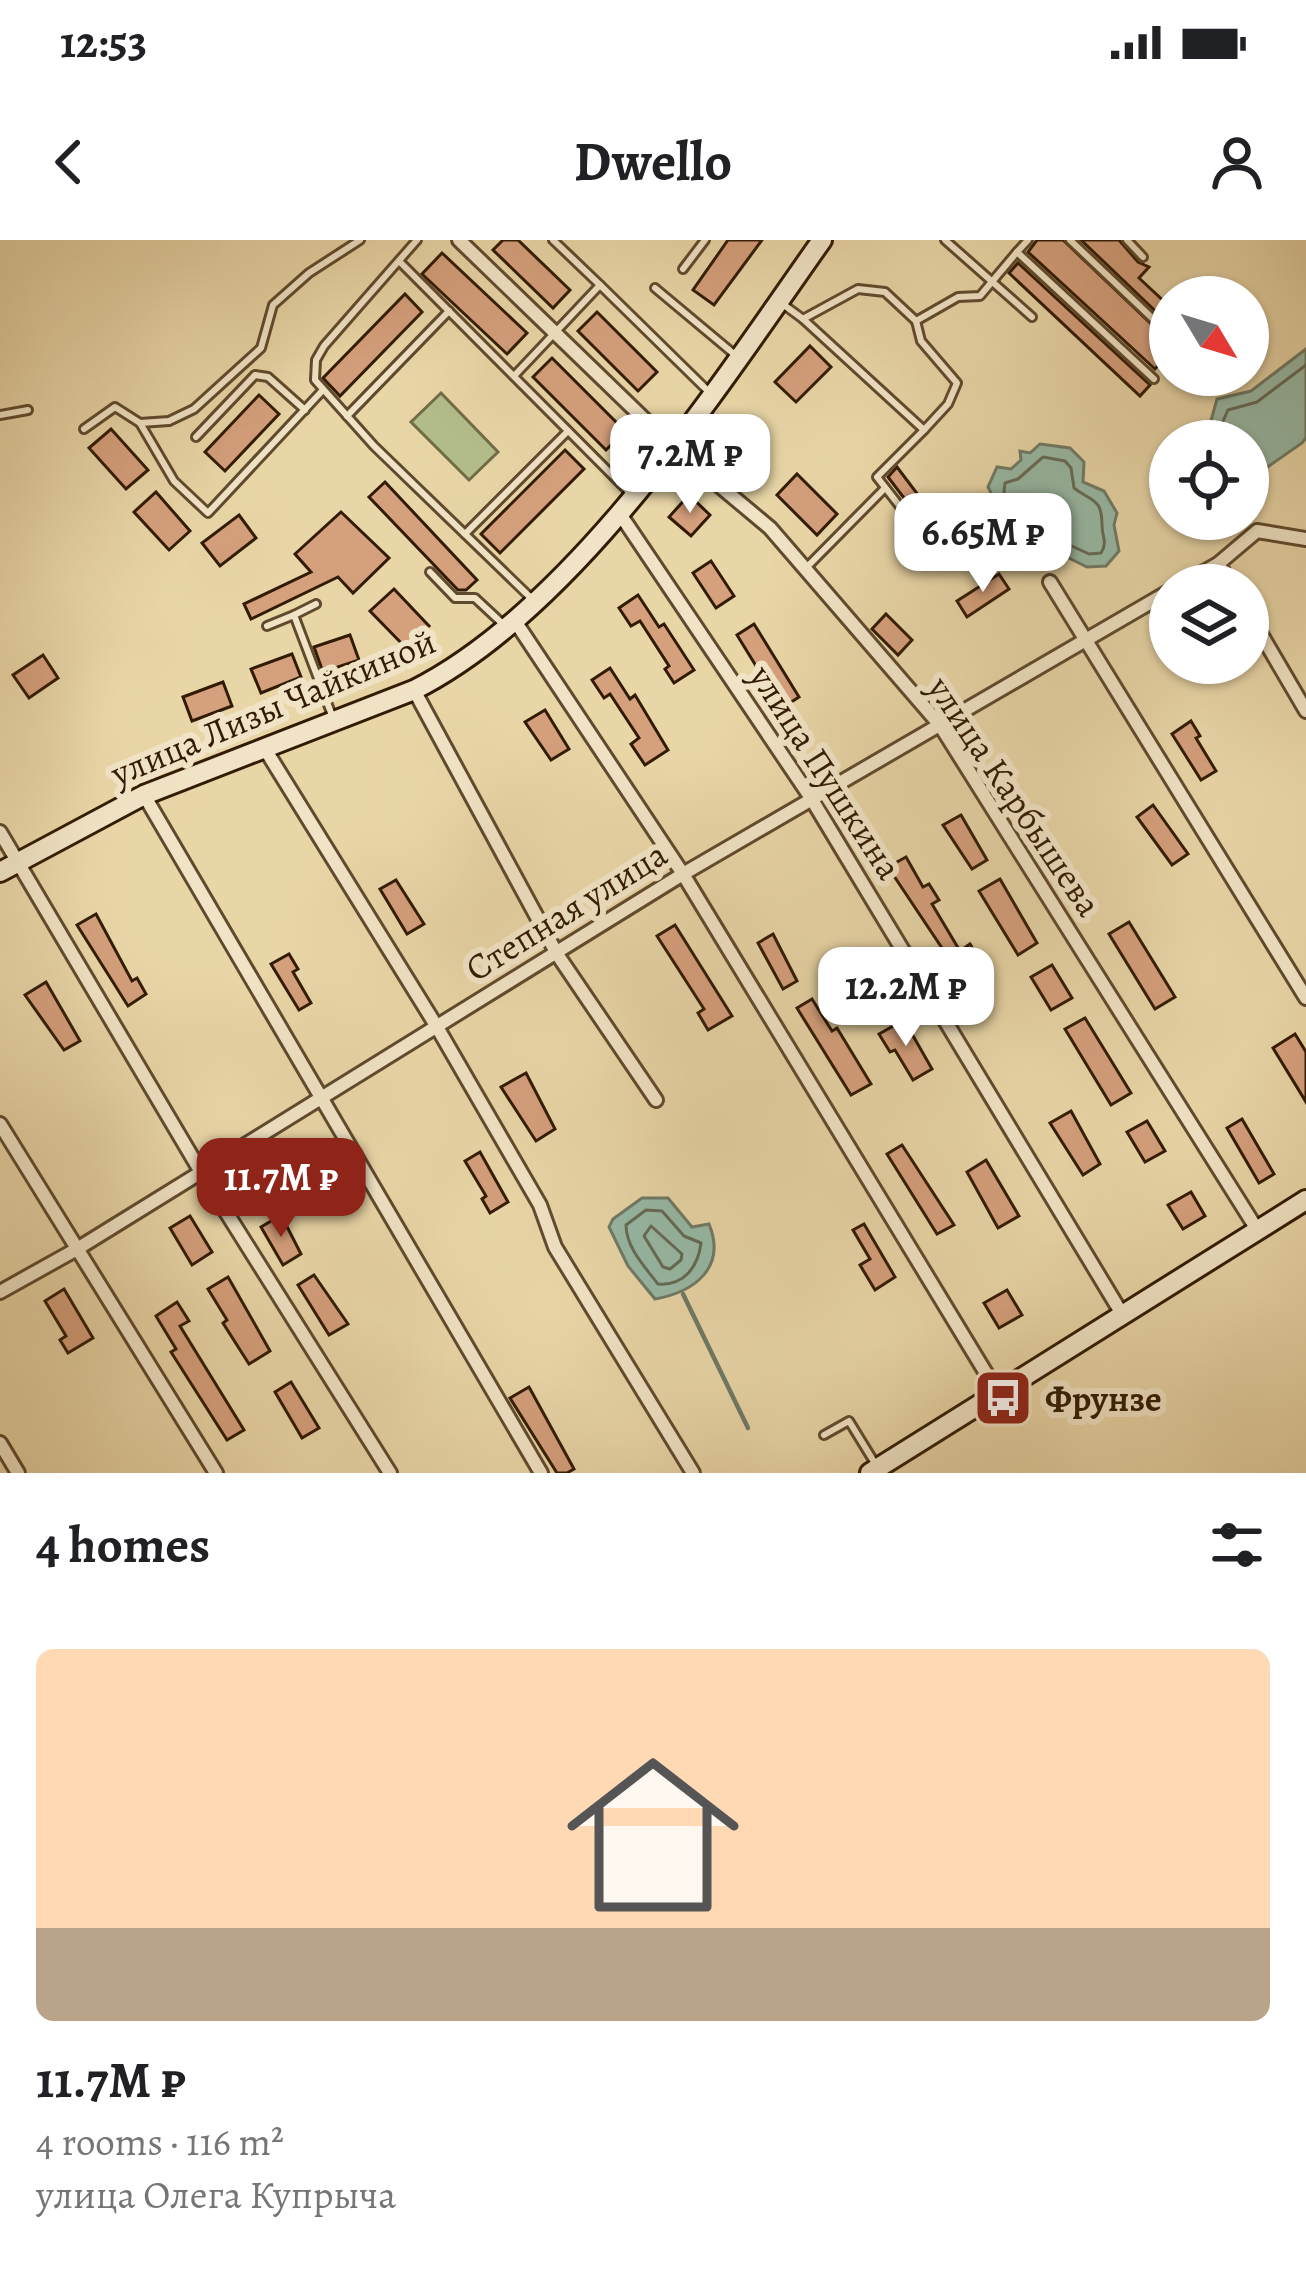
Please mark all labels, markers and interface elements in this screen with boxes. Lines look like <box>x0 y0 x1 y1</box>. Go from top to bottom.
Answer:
text: 12:53 <box>60 11 147 73</box>
text: Dwello <box>574 125 732 199</box>
icon: back <box>36 129 102 195</box>
icon: person <box>1204 129 1270 195</box>
north arrow <box>1149 276 1269 396</box>
map controls <box>1149 276 1269 684</box>
pin: 7.2M ₽ <box>592 414 788 516</box>
button: locate <box>1149 420 1269 540</box>
text: 7.2M ₽ <box>637 426 743 479</box>
pin: 6.65M ₽ <box>872 493 1094 595</box>
text: 6.65M ₽ <box>921 505 1045 558</box>
button: layers <box>1149 564 1269 684</box>
street label: улица Лизы Чайкиной <box>102 616 443 798</box>
street label: улица Пушкина <box>738 654 914 889</box>
street label: улица Карбышева <box>916 666 1114 926</box>
street label: Степная улица <box>456 829 677 993</box>
pin: 12.2M ₽ <box>795 947 1017 1049</box>
text: 12.2M ₽ <box>845 959 967 1012</box>
pin: 11.7M ₽ <box>170 1138 392 1240</box>
text: 11.7M ₽ <box>224 1150 338 1203</box>
bus stop icon: Фрунзе <box>972 1367 1034 1429</box>
place label: Фрунзе <box>1045 1374 1162 1423</box>
text: 4 homes <box>36 1510 210 1580</box>
icon: filters <box>1204 1512 1270 1578</box>
icon: home <box>545 1727 761 1943</box>
text: 11.7M ₽ <box>36 2045 186 2115</box>
text: 4 rooms · 116 m² <box>36 2115 284 2168</box>
text: улица Олега Купрыча <box>36 2168 396 2221</box>

